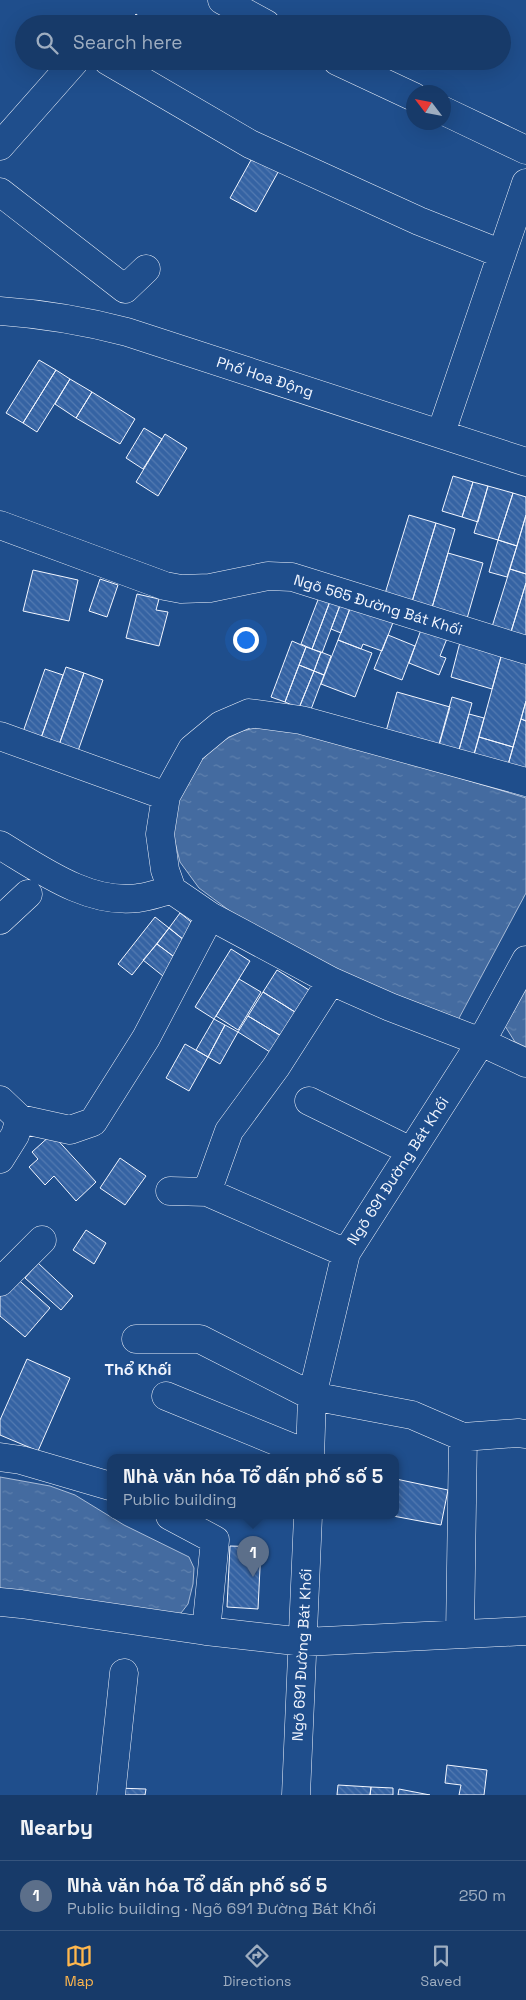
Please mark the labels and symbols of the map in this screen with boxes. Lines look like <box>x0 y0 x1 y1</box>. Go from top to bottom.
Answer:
north arrow <box>406 85 451 130</box>
street label: Phố Hoa Động <box>214 352 316 401</box>
street label: Ngõ 565 Đường Bát Khối <box>291 570 465 639</box>
your location <box>233 627 259 653</box>
street label: Ngõ 691 Đường Bát Khối <box>343 1093 453 1248</box>
district label: Thổ Khối <box>104 1359 172 1380</box>
pin: 1 <box>237 1536 269 1577</box>
street label: Ngõ 691 Đường Bát Khối <box>287 1568 316 1742</box>

